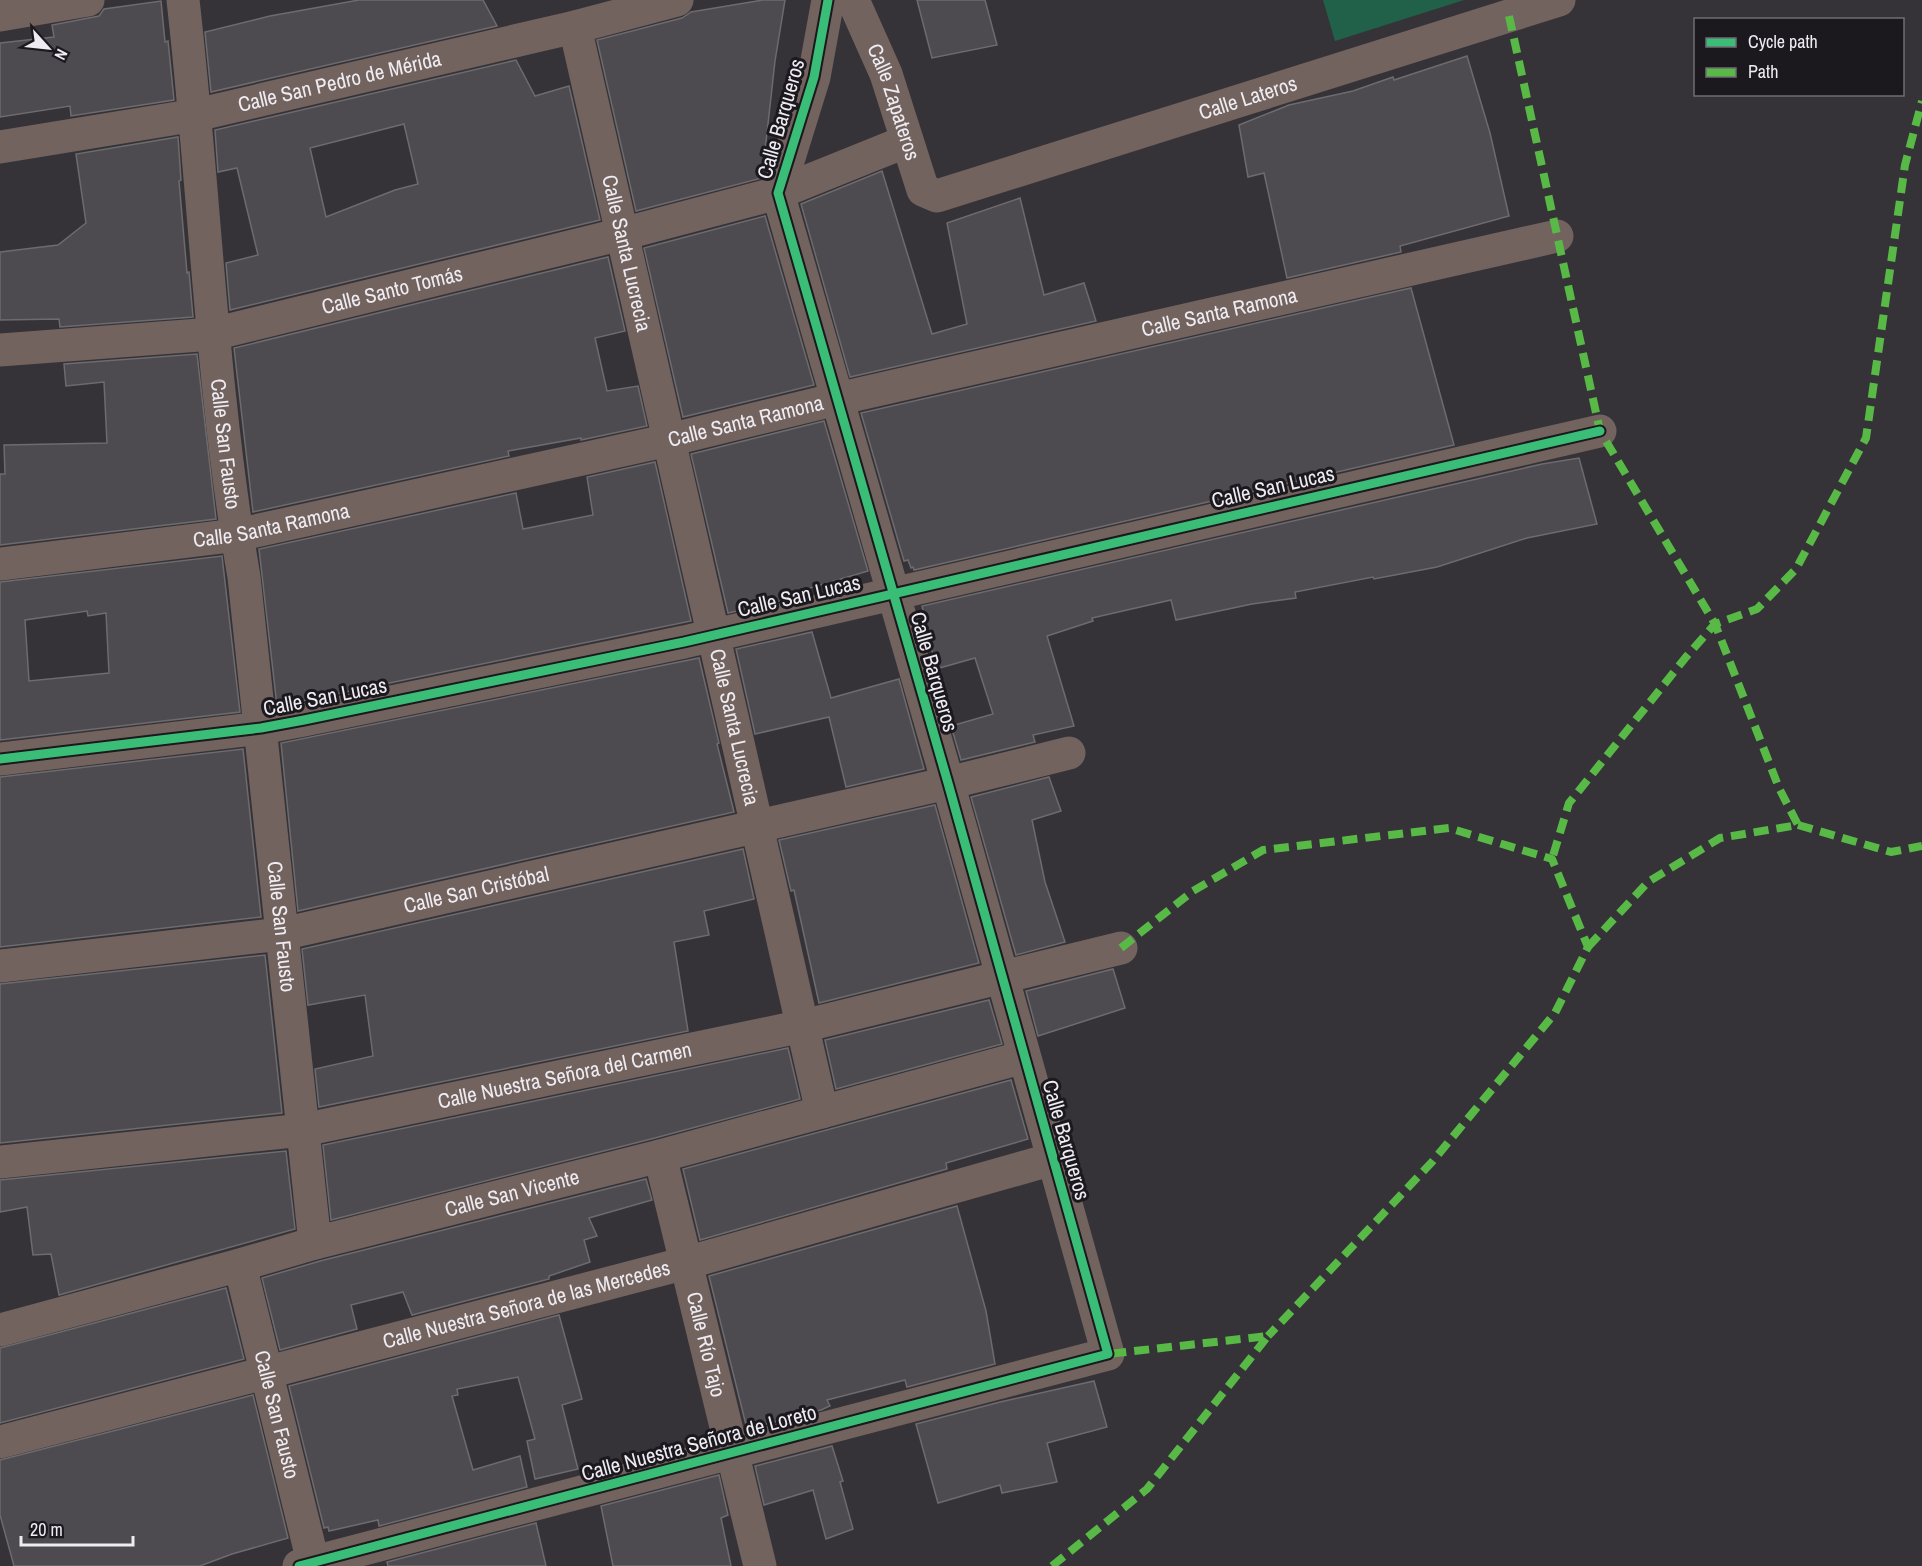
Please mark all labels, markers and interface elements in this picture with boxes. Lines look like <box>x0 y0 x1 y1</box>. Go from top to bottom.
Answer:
north arrow <box>18 18 78 78</box>
legend <box>1694 18 1904 96</box>
text: Cycle path <box>1748 29 1818 54</box>
street label: Calle Zapateros <box>860 39 928 164</box>
street label: Calle San Pedro de Mérida <box>235 43 444 119</box>
text: N <box>49 46 73 64</box>
street label: Calle Barqueros <box>750 56 811 182</box>
text: Path <box>1748 59 1778 84</box>
street label: Calle Lateros <box>1195 68 1301 127</box>
street label: Calle Santa Lucrecia <box>595 172 659 335</box>
street label: Calle Santo Tomás <box>318 258 466 321</box>
street label: Calle Santa Ramona <box>1138 280 1300 344</box>
street label: Calle San Fausto <box>204 377 248 511</box>
street label: Calle Santa Ramona <box>665 388 827 454</box>
street label: Calle San Lucas <box>1209 458 1337 515</box>
street label: Calle Santa Ramona <box>191 496 352 554</box>
street label: Calle San Lucas <box>735 567 863 624</box>
street label: Calle Barqueros <box>904 609 965 735</box>
street label: Calle Santa Lucrecia <box>703 646 767 809</box>
street label: Calle San Lucas <box>261 670 389 723</box>
street label: Calle San Cristóbal <box>401 859 552 920</box>
street label: Calle San Fausto <box>260 860 303 993</box>
street label: Calle Nuestra Señora del Carmen <box>435 1035 694 1116</box>
street label: Calle Barqueros <box>1036 1077 1097 1203</box>
street label: Calle San Vicente <box>442 1162 582 1224</box>
street label: Calle Nuestra Señora de las Mercedes <box>379 1253 673 1356</box>
street label: Calle Río Tajo <box>680 1289 733 1400</box>
street label: Calle San Fausto <box>247 1347 307 1482</box>
street label: Calle Nuestra Señora de Loreto <box>578 1397 820 1488</box>
scale bar <box>21 1509 134 1547</box>
text: 20 m <box>30 1517 63 1542</box>

